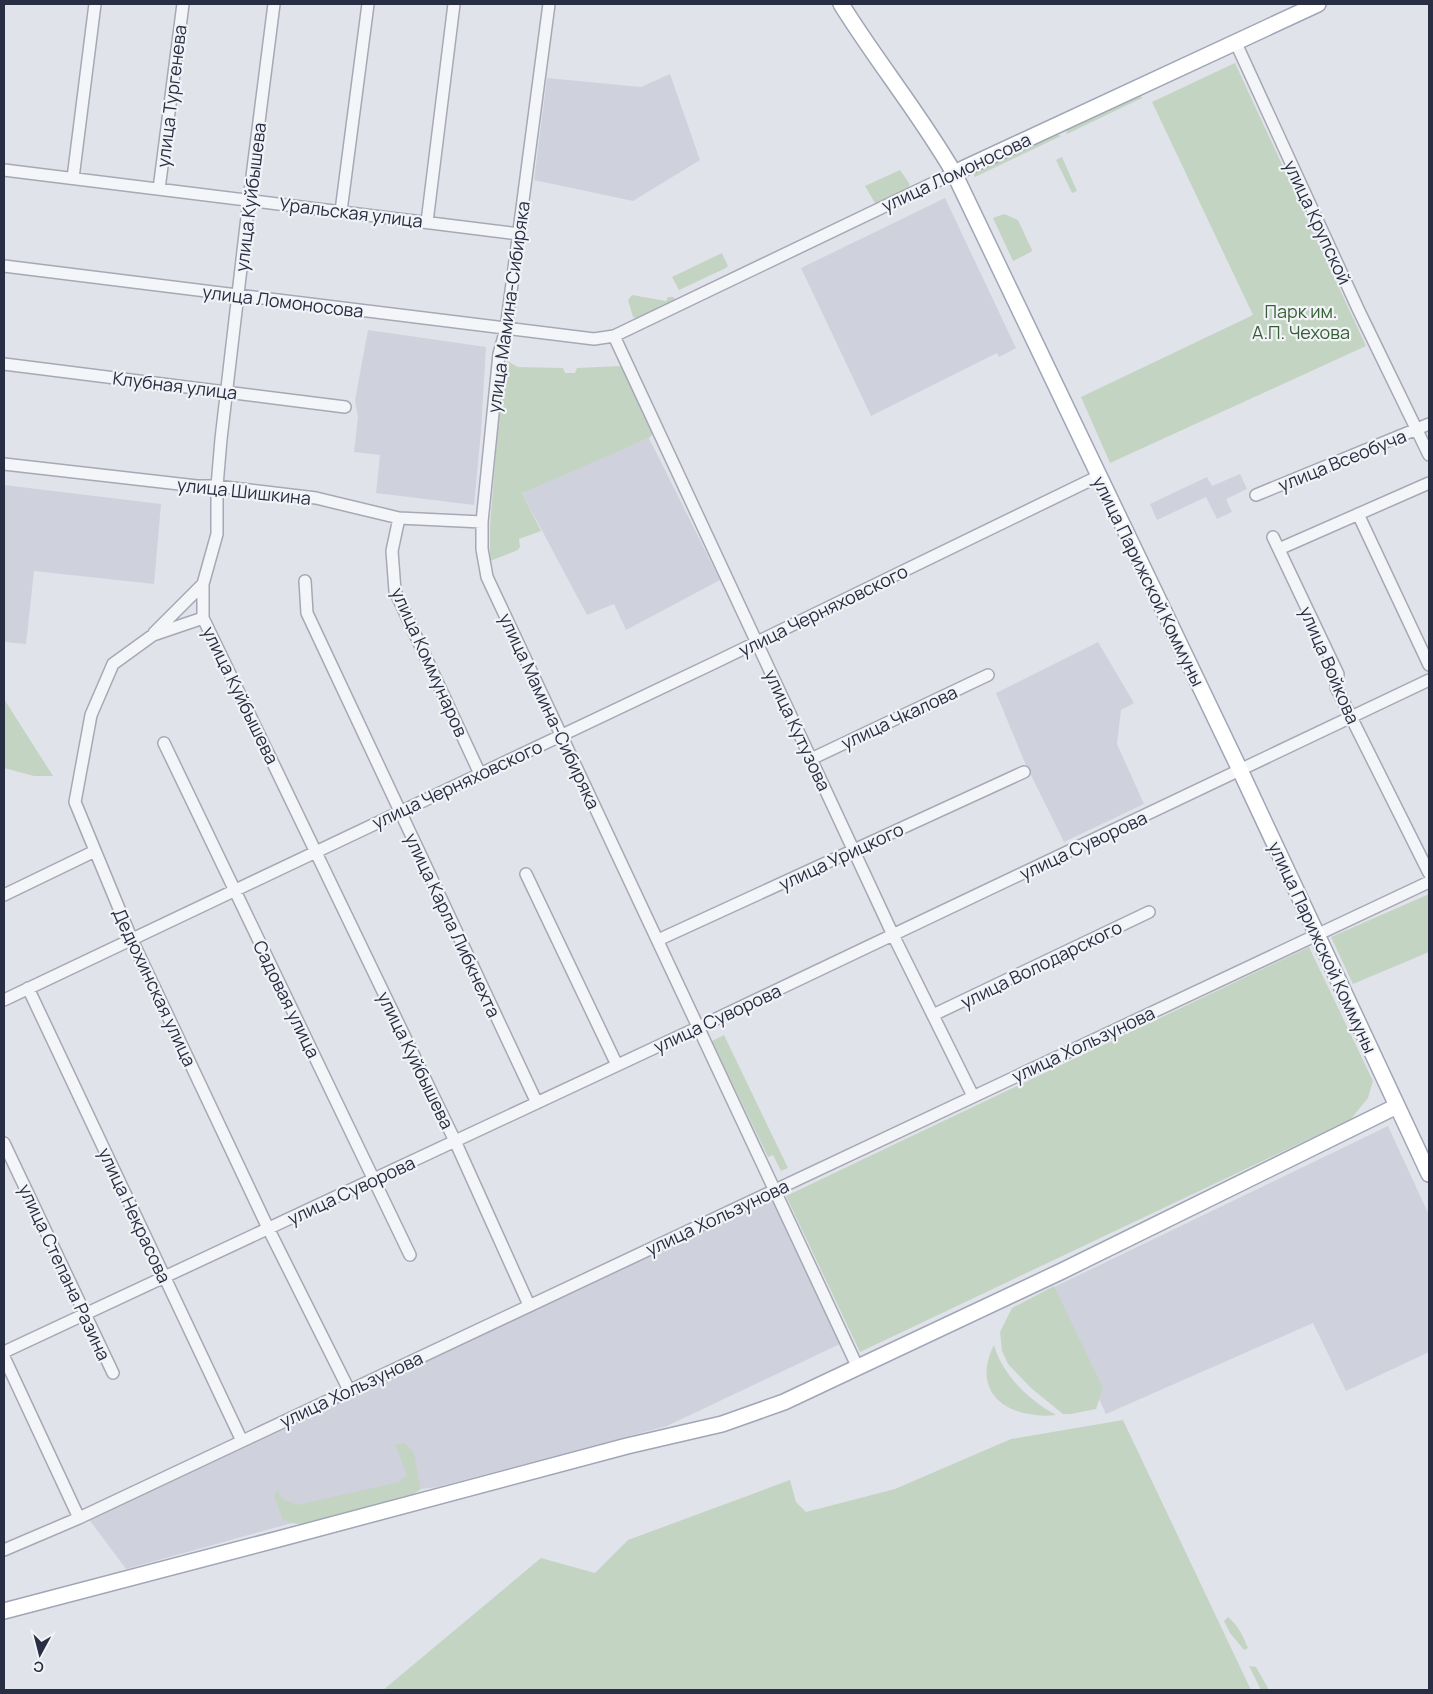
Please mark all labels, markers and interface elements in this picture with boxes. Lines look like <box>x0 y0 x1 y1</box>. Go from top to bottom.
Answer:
street label: улица Тургенева <box>150 23 192 169</box>
street label: улица Куйбышева <box>229 121 271 273</box>
street label: улица Ломоносова <box>877 127 1035 217</box>
street label: улица Крупской <box>1279 156 1357 288</box>
street label: Уральская улица <box>278 191 424 233</box>
street label: улица Мамина-Сибиряка <box>481 199 535 415</box>
street label: улица Ломоносова <box>201 279 365 323</box>
park label: Парк им. А.П. Чехова <box>1252 299 1350 344</box>
street label: Клубная улица <box>111 365 239 405</box>
street label: улица Всеобуча <box>1274 423 1410 497</box>
street label: улица Шишкина <box>176 472 312 510</box>
street label: улица Парижской Коммуны <box>1088 472 1210 690</box>
street label: улица Черняховского <box>734 559 912 661</box>
street label: улица Коммунаров <box>386 584 474 741</box>
street label: улица Войкова <box>1294 603 1366 727</box>
street label: улица Мамина-Сибиряка <box>494 609 606 813</box>
street label: улица Куйбышева <box>197 622 285 768</box>
street label: улица Кутузова <box>759 665 837 795</box>
street label: улица Чкалова <box>837 680 961 754</box>
street label: улица Черняховского <box>368 734 546 834</box>
street label: улица Суворова <box>1015 805 1151 885</box>
street label: улица Урицкого <box>775 817 907 895</box>
street label: улица Карла Либкнехта <box>400 829 506 1021</box>
street label: улица Парижской Коммуны <box>1263 837 1383 1057</box>
street label: Дедюхинская улица <box>108 904 202 1070</box>
street label: улица Володарского <box>956 914 1126 1014</box>
street label: Садовая улица <box>248 936 326 1062</box>
street label: улица Суворова <box>649 978 785 1058</box>
street label: улица Куйбышева <box>372 987 460 1133</box>
street label: улица Хользунова <box>1008 1000 1158 1088</box>
street label: улица Некрасова <box>93 1143 177 1287</box>
street label: улица Суворова <box>283 1150 419 1230</box>
street label: улица Хользунова <box>642 1173 792 1261</box>
street label: улица Степана Разина <box>13 1180 117 1364</box>
street label: улица Хользунова <box>276 1345 426 1433</box>
north arrow <box>15 1629 65 1679</box>
text: С <box>32 1657 45 1677</box>

